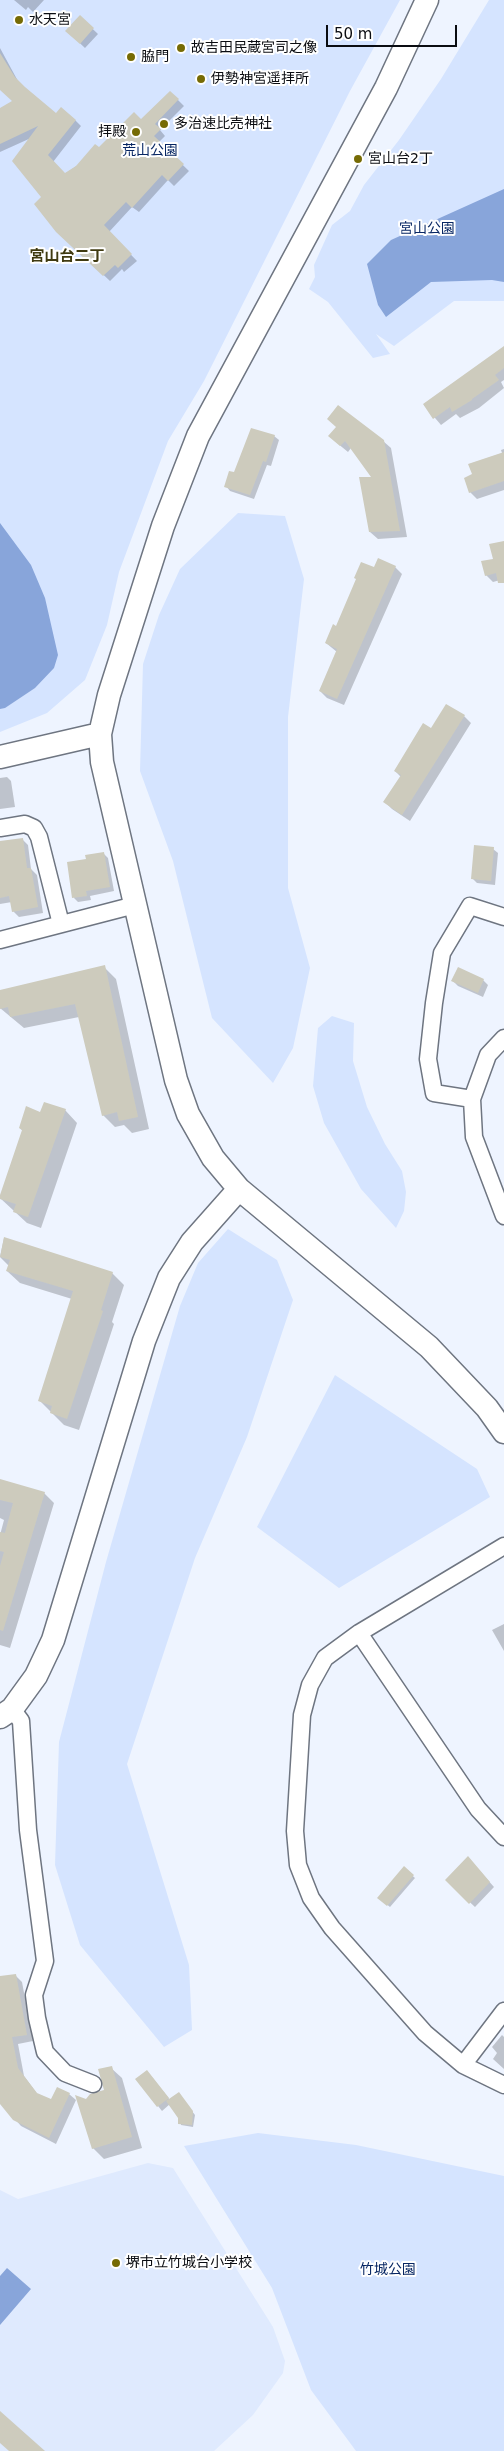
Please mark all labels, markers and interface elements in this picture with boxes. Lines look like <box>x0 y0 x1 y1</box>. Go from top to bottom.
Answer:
place label: 水天宮 <box>29 12 71 28</box>
marker: 水天宮 <box>13 14 25 26</box>
scale bar <box>329 15 460 47</box>
text: 50 m <box>334 25 372 43</box>
place label: 故吉田民蔵宮司之像 <box>191 40 317 56</box>
marker: 故吉田民蔵宮司之像 <box>175 42 187 54</box>
place label: 脇門 <box>141 49 169 65</box>
marker: 脇門 <box>125 51 137 63</box>
place label: 伊勢神宮遥拝所 <box>211 71 309 87</box>
marker: 伊勢神宮遥拝所 <box>195 73 207 85</box>
place label: 多治速比売神社 <box>174 116 272 132</box>
marker: 多治速比売神社 <box>158 118 170 130</box>
place label: 拝殿 <box>98 124 126 140</box>
marker: 拝殿 <box>130 126 142 138</box>
park label: 荒山公園 <box>122 143 178 159</box>
place label: 宮山台2丁 <box>368 151 433 167</box>
marker: 宮山台2丁 <box>352 153 364 165</box>
park label: 宮山公園 <box>399 221 455 237</box>
district label: 宮山台二丁 <box>30 248 104 266</box>
place label: 堺市立竹城台小学校 <box>126 2255 252 2271</box>
marker: 堺市立竹城台小学校 <box>110 2257 122 2269</box>
park label: 竹城公園 <box>360 2262 416 2278</box>

